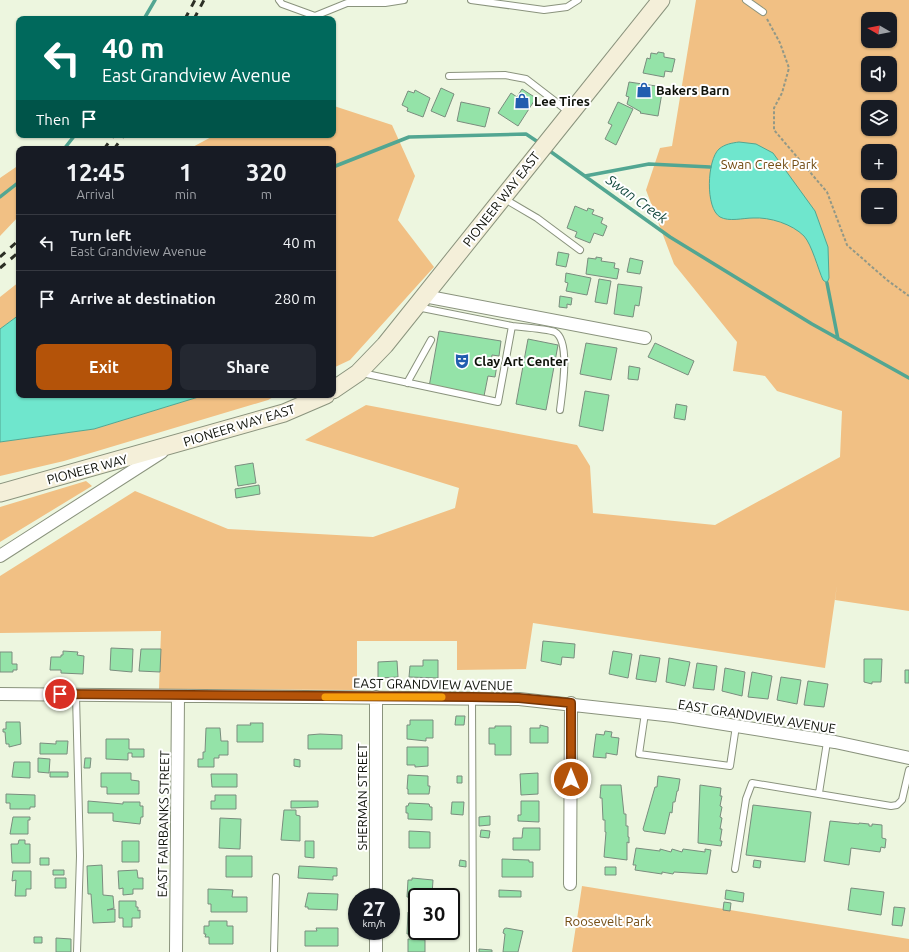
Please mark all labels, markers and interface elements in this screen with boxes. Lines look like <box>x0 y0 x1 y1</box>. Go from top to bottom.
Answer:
north arrow <box>861 12 897 48</box>
map controls <box>861 12 897 224</box>
icon: left <box>36 32 88 84</box>
text: 40 m <box>102 32 164 63</box>
button: sound <box>861 56 897 92</box>
text: East Grandview Avenue <box>102 65 291 85</box>
shop icon: Bakers Barn <box>635 81 653 99</box>
place label: Bakers Barn <box>656 83 729 97</box>
shop icon: Lee Tires <box>513 92 531 110</box>
place label: Lee Tires <box>534 94 590 108</box>
button: layers <box>861 100 897 136</box>
icon: arrive <box>78 108 100 130</box>
text: Then <box>36 111 70 128</box>
button: + <box>861 144 897 180</box>
street label: PIONEER WAY EAST <box>460 149 542 249</box>
park label: Swan Creek Park <box>721 157 818 171</box>
text: 12:45 <box>65 159 125 186</box>
text: 1 <box>179 159 192 186</box>
text: 320 <box>246 159 287 186</box>
water label: Swan Creek <box>602 171 671 227</box>
text: Arrival <box>76 187 114 201</box>
text: min <box>175 187 197 201</box>
text: m <box>261 187 272 201</box>
button: − <box>861 188 897 224</box>
text: Turn left <box>70 227 131 244</box>
icon: left <box>36 232 58 254</box>
text: 40 m <box>283 234 316 251</box>
text: East Grandview Avenue <box>70 244 206 258</box>
icon: arrive <box>36 288 58 310</box>
text: Arrive at destination <box>70 290 216 307</box>
text: 280 m <box>274 290 316 307</box>
button: Exit <box>36 344 172 390</box>
button: Share <box>180 344 316 390</box>
theatre icon: Clay Art Center <box>453 352 471 370</box>
place label: Clay Art Center <box>474 354 569 368</box>
street label: PIONEER WAY EAST <box>181 401 297 449</box>
street label: PIONEER WAY <box>45 451 129 487</box>
street label: EAST GRANDVIEW AVENUE <box>353 676 513 692</box>
pin <box>43 677 77 711</box>
icon: arrive <box>49 683 71 705</box>
street label: EAST GRANDVIEW AVENUE <box>677 697 837 735</box>
street label: SHERMAN STREET <box>355 743 369 851</box>
street label: EAST FAIRBANKS STREET <box>155 750 171 898</box>
position arrow <box>550 758 592 800</box>
speed limit sign: 30 <box>408 888 460 940</box>
text: 27 <box>363 897 385 920</box>
park label: Roosevelt Park <box>565 914 652 928</box>
text: km/h <box>362 918 386 929</box>

